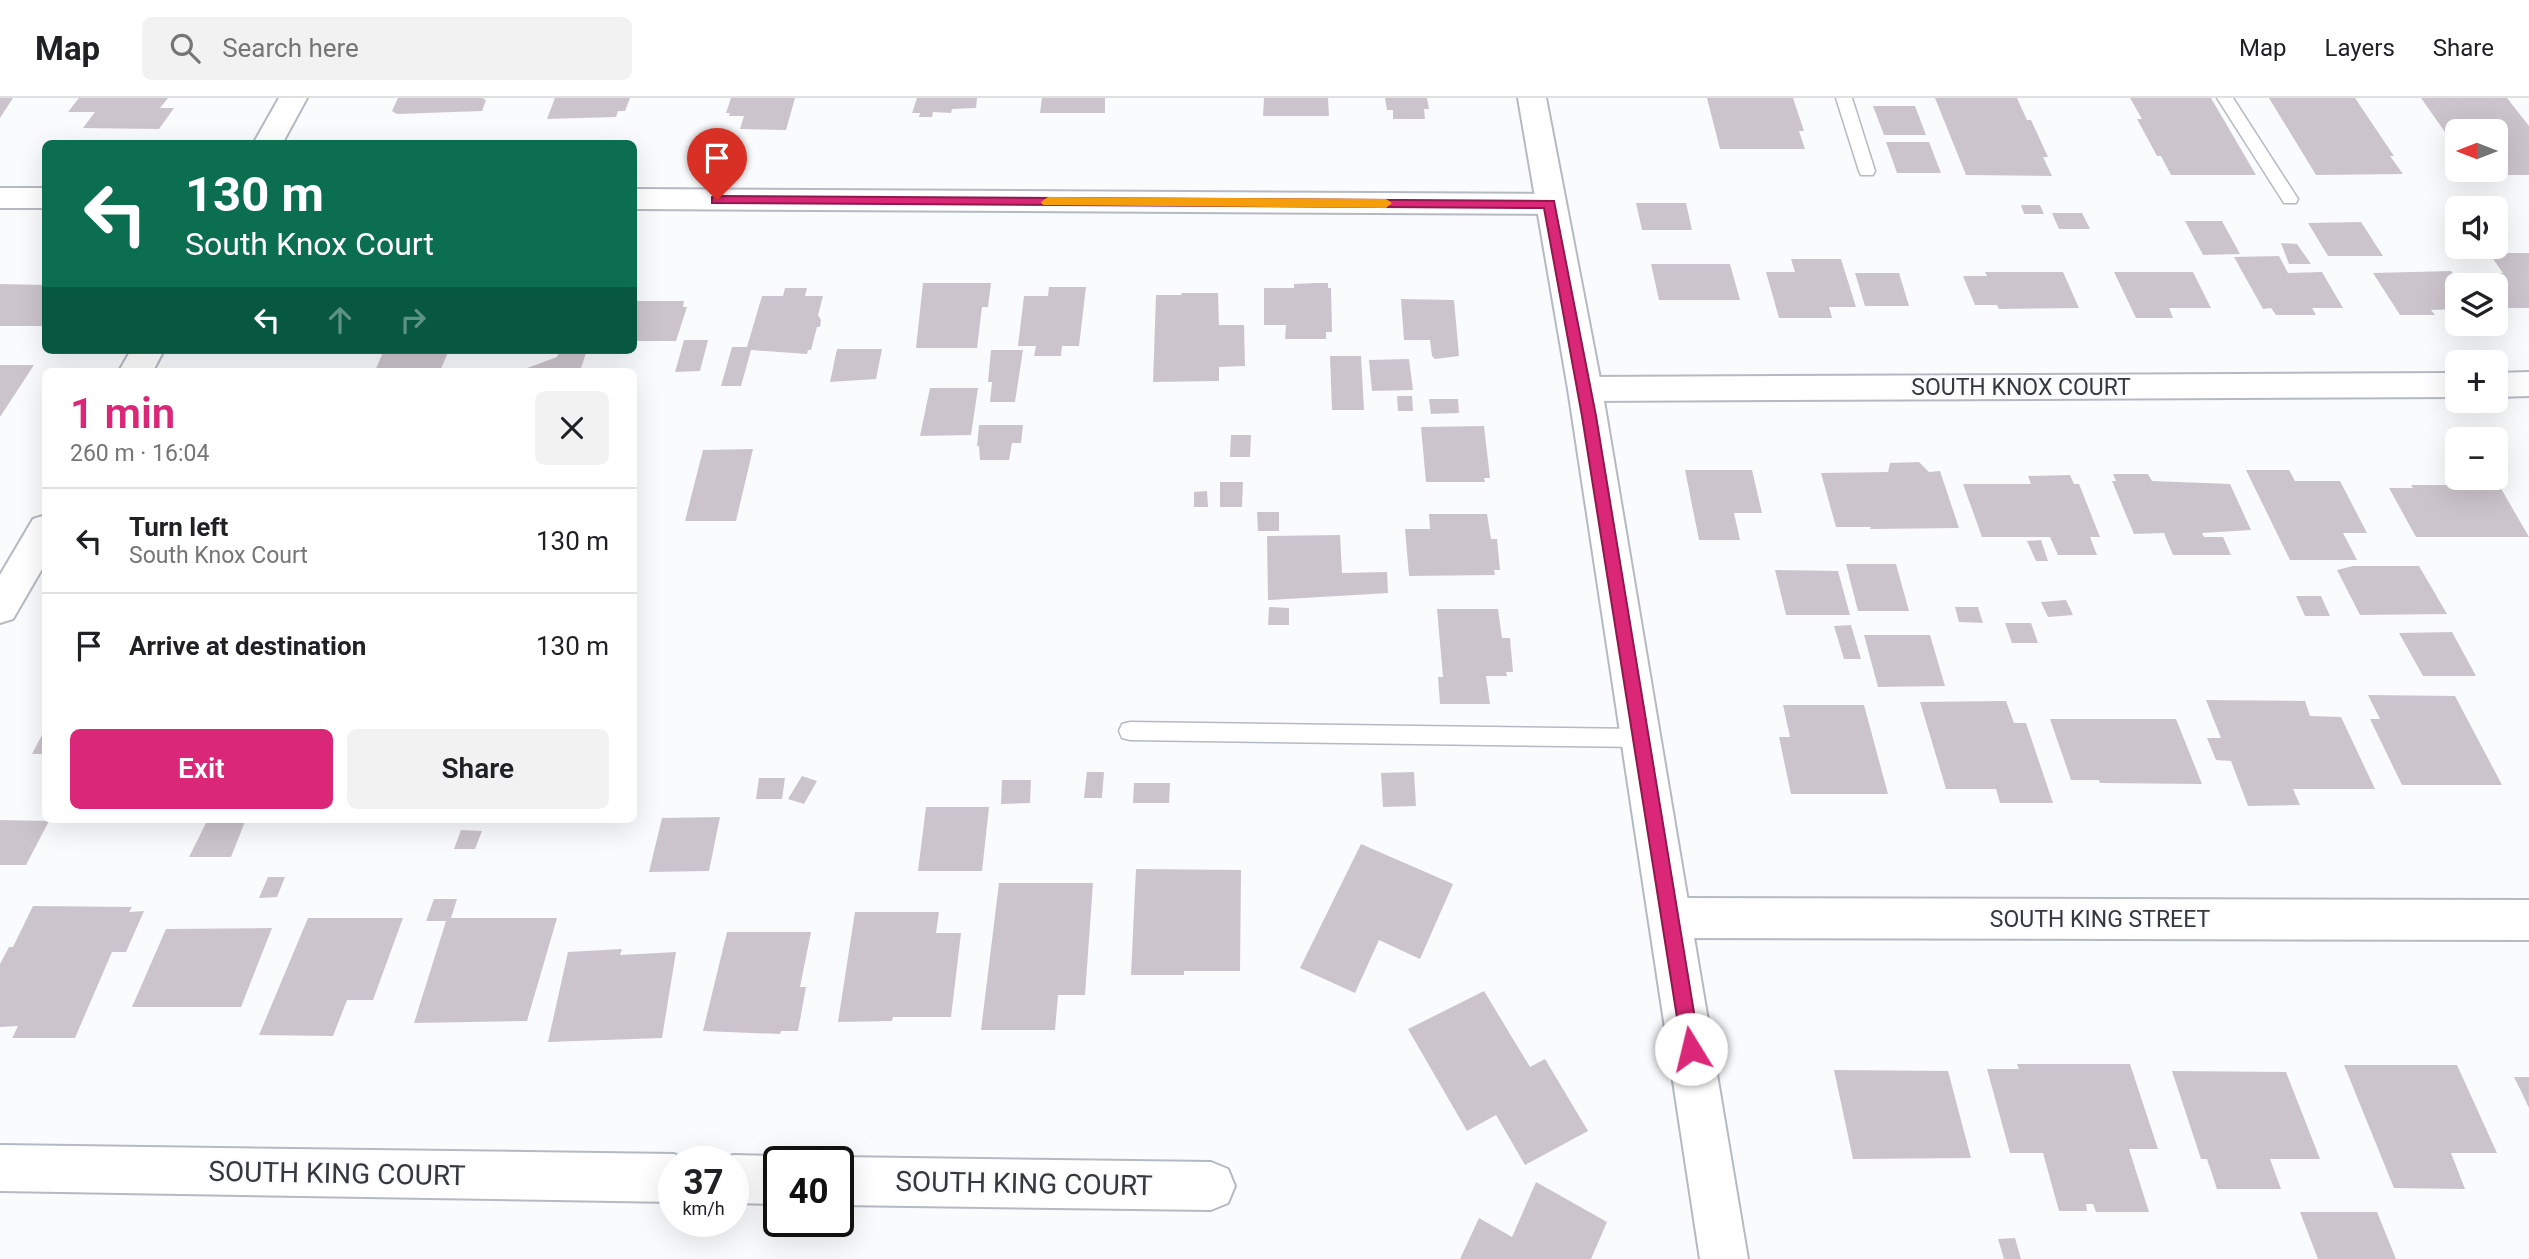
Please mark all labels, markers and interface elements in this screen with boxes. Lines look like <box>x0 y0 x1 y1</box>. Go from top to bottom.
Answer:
search box <box>142 17 632 80</box>
text: Map <box>35 29 100 68</box>
icon: search <box>166 29 204 67</box>
text: Search here <box>222 33 359 63</box>
text: Map <box>2239 34 2287 62</box>
text: Layers <box>2325 34 2395 62</box>
text: Share <box>2433 34 2494 62</box>
north arrow <box>2445 119 2508 182</box>
map controls <box>2445 119 2508 490</box>
pin <box>687 128 747 200</box>
icon: arrive <box>698 139 736 177</box>
text: 130 m <box>185 166 324 223</box>
icon: left <box>70 168 161 259</box>
button: sound <box>2445 196 2508 259</box>
text: South Knox Court <box>185 225 434 263</box>
button: layers <box>2445 273 2508 336</box>
icon: left <box>248 301 286 339</box>
icon: ahead <box>321 301 359 339</box>
icon: right <box>394 301 432 339</box>
button: + <box>2445 350 2508 413</box>
street label: SOUTH KNOX COURT <box>1911 374 2131 401</box>
text: 1 min <box>70 389 175 438</box>
button: close <box>535 391 609 465</box>
button: − <box>2445 427 2508 490</box>
text: 260 m · 16:04 <box>70 440 209 467</box>
text: Turn left <box>129 512 228 542</box>
icon: left <box>70 522 108 560</box>
text: 130 m <box>536 526 609 556</box>
text: South Knox Court <box>129 542 308 569</box>
icon: arrive <box>70 627 108 665</box>
text: Arrive at destination <box>129 631 366 661</box>
text: 130 m <box>536 631 609 661</box>
button: Exit <box>70 729 333 809</box>
button: Share <box>347 729 609 809</box>
street label: SOUTH KING STREET <box>1990 906 2210 933</box>
position arrow <box>1654 1012 1728 1086</box>
speed limit sign: 40 <box>763 1146 854 1237</box>
street label: SOUTH KING COURT <box>208 1155 466 1192</box>
text: 37 <box>683 1162 724 1203</box>
street label: SOUTH KING COURT <box>895 1165 1153 1202</box>
text: km/h <box>682 1198 725 1219</box>

